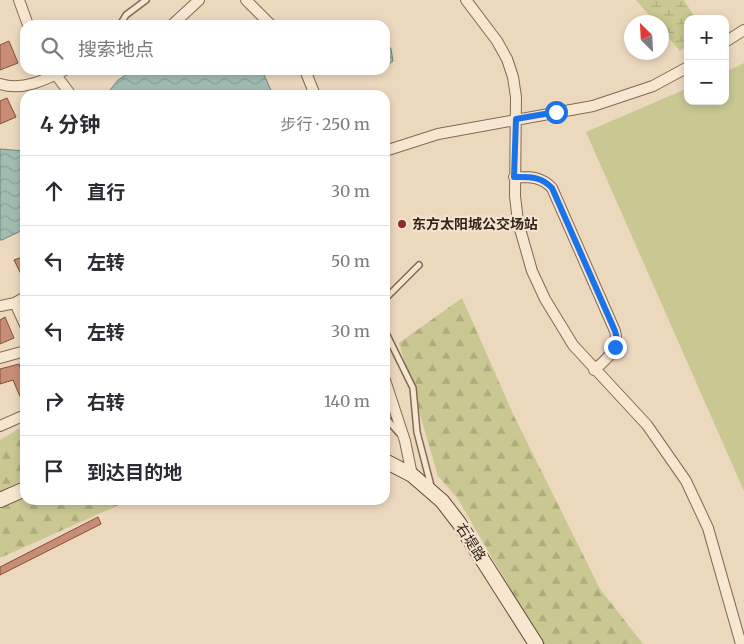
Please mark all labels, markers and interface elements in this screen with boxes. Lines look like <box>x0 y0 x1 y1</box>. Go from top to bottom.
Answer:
north arrow <box>624 15 669 60</box>
map controls <box>684 15 729 105</box>
button: + <box>684 15 729 60</box>
search box <box>20 20 390 75</box>
icon: search <box>38 34 66 62</box>
text: 搜索地点 <box>78 37 154 61</box>
button: − <box>684 60 729 105</box>
route start <box>545 101 568 124</box>
text: 4 分钟 <box>40 111 100 138</box>
text: 步行 · 250 m <box>281 114 370 134</box>
icon: ahead <box>40 177 68 205</box>
text: 直行 <box>87 180 125 204</box>
text: 30 m <box>331 181 370 201</box>
place label: 东方太阳城公交场站 <box>412 215 538 233</box>
marker: 东方太阳城公交场站 <box>396 218 408 230</box>
icon: left <box>40 247 68 275</box>
text: 左转 <box>87 250 125 274</box>
text: 50 m <box>331 251 370 271</box>
icon: left <box>40 317 68 345</box>
text: 左转 <box>87 320 125 344</box>
text: 30 m <box>331 321 370 341</box>
route end <box>604 336 627 359</box>
icon: right <box>40 387 68 415</box>
text: 右转 <box>87 390 125 414</box>
text: 140 m <box>324 391 370 411</box>
icon: arrive <box>40 457 68 485</box>
text: 到达目的地 <box>87 460 182 484</box>
street label: 右堤路 <box>452 519 490 565</box>

